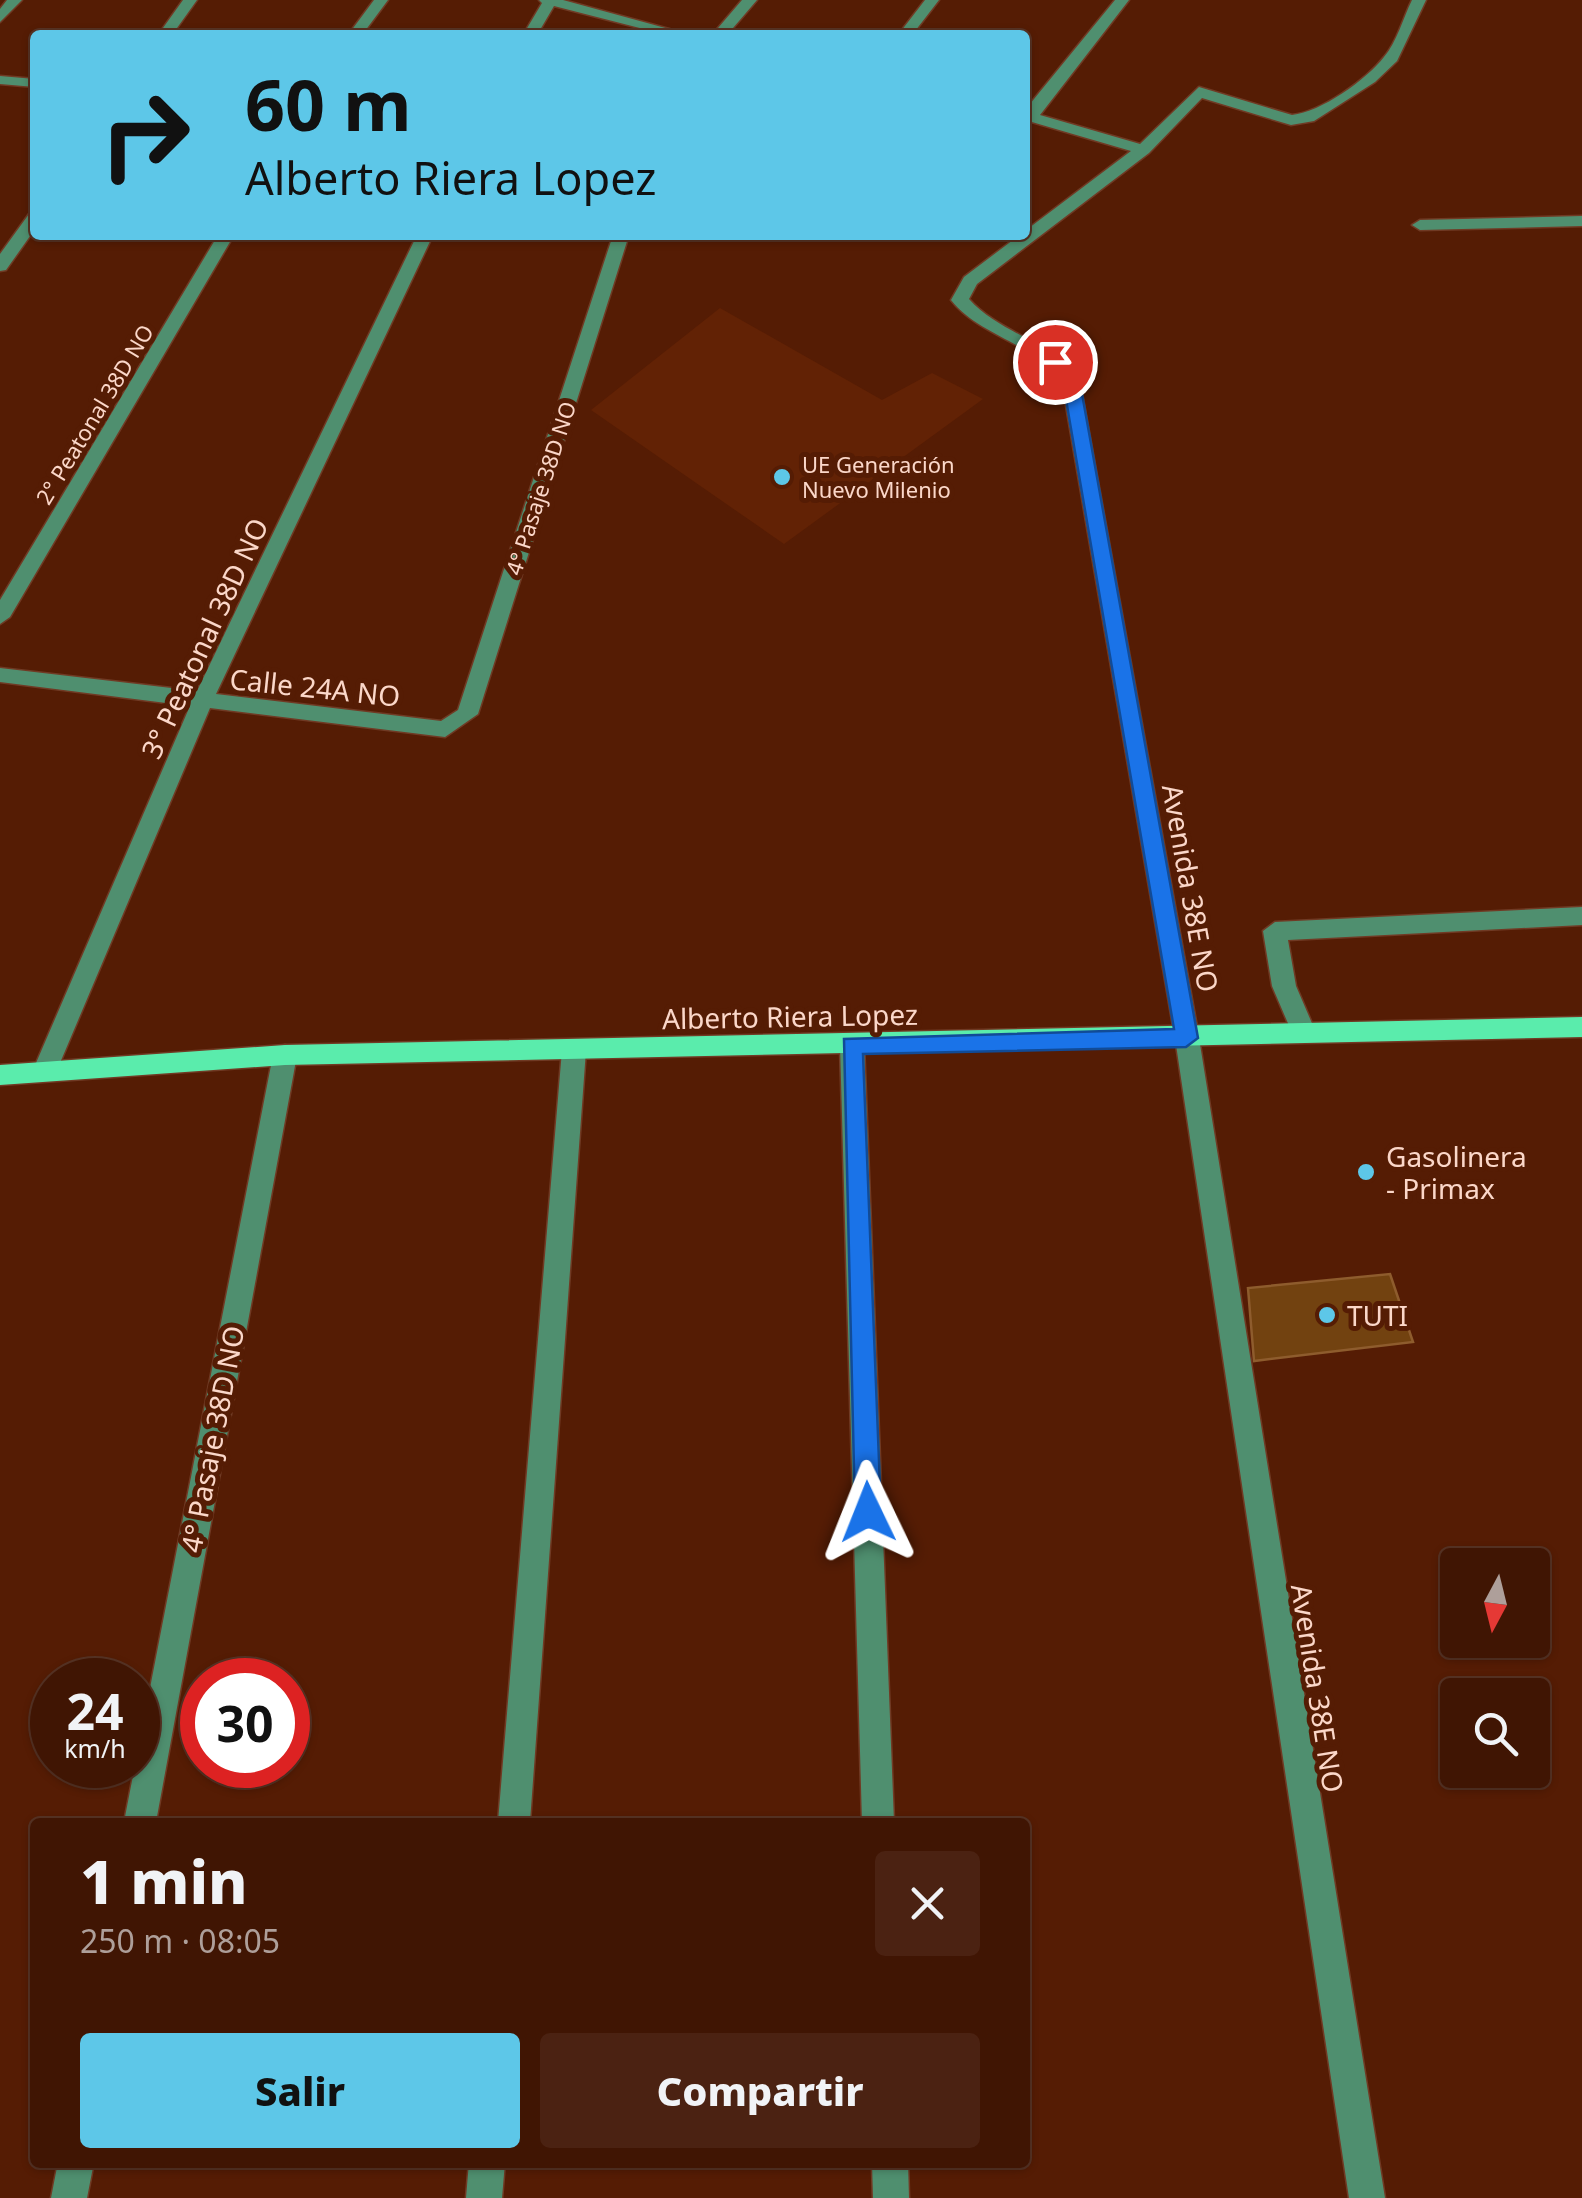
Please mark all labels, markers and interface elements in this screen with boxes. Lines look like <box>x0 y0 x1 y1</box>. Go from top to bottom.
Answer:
text: 60 m <box>245 56 412 152</box>
icon: right <box>80 70 210 200</box>
text: Alberto Riera Lopez <box>245 147 656 208</box>
street label: 2° Peatonal 38D NO <box>28 318 160 510</box>
pin <box>1013 320 1098 405</box>
icon: arrive <box>1028 335 1083 390</box>
street label: 4° Pasaje 38D NO <box>498 397 582 579</box>
place label: UE Generación Nuevo Milenio <box>802 449 955 504</box>
marker: UE Generación Nuevo Milenio <box>771 466 793 488</box>
street label: 3° Peatonal 38D NO <box>132 512 276 764</box>
street label: Calle 24A NO <box>228 659 402 715</box>
street label: Avenida 38E NO <box>1154 781 1228 995</box>
street label: Alberto Riera Lopez <box>662 995 918 1037</box>
place label: Gasolinera - Primax <box>1386 1137 1527 1207</box>
marker: Gasolinera - Primax <box>1355 1161 1377 1183</box>
place label: TUTI <box>1347 1296 1408 1334</box>
marker: TUTI <box>1316 1304 1338 1326</box>
street label: 4° Pasaje 38D NO <box>171 1322 253 1556</box>
position arrow <box>816 1460 920 1564</box>
north arrow <box>1440 1548 1550 1658</box>
map controls <box>1440 1548 1550 1788</box>
street label: Avenida 38E NO <box>1283 1581 1353 1795</box>
speed limit sign: 30 <box>180 1658 310 1788</box>
text: 24 <box>66 1677 124 1745</box>
button: search <box>1440 1678 1550 1788</box>
text: km/h <box>64 1731 126 1765</box>
text: 1 min <box>80 1840 248 1922</box>
button: close <box>875 1851 980 1956</box>
text: 250 m · 08:05 <box>80 1919 280 1962</box>
button: Salir <box>80 2033 520 2148</box>
button: Compartir <box>540 2033 980 2148</box>

